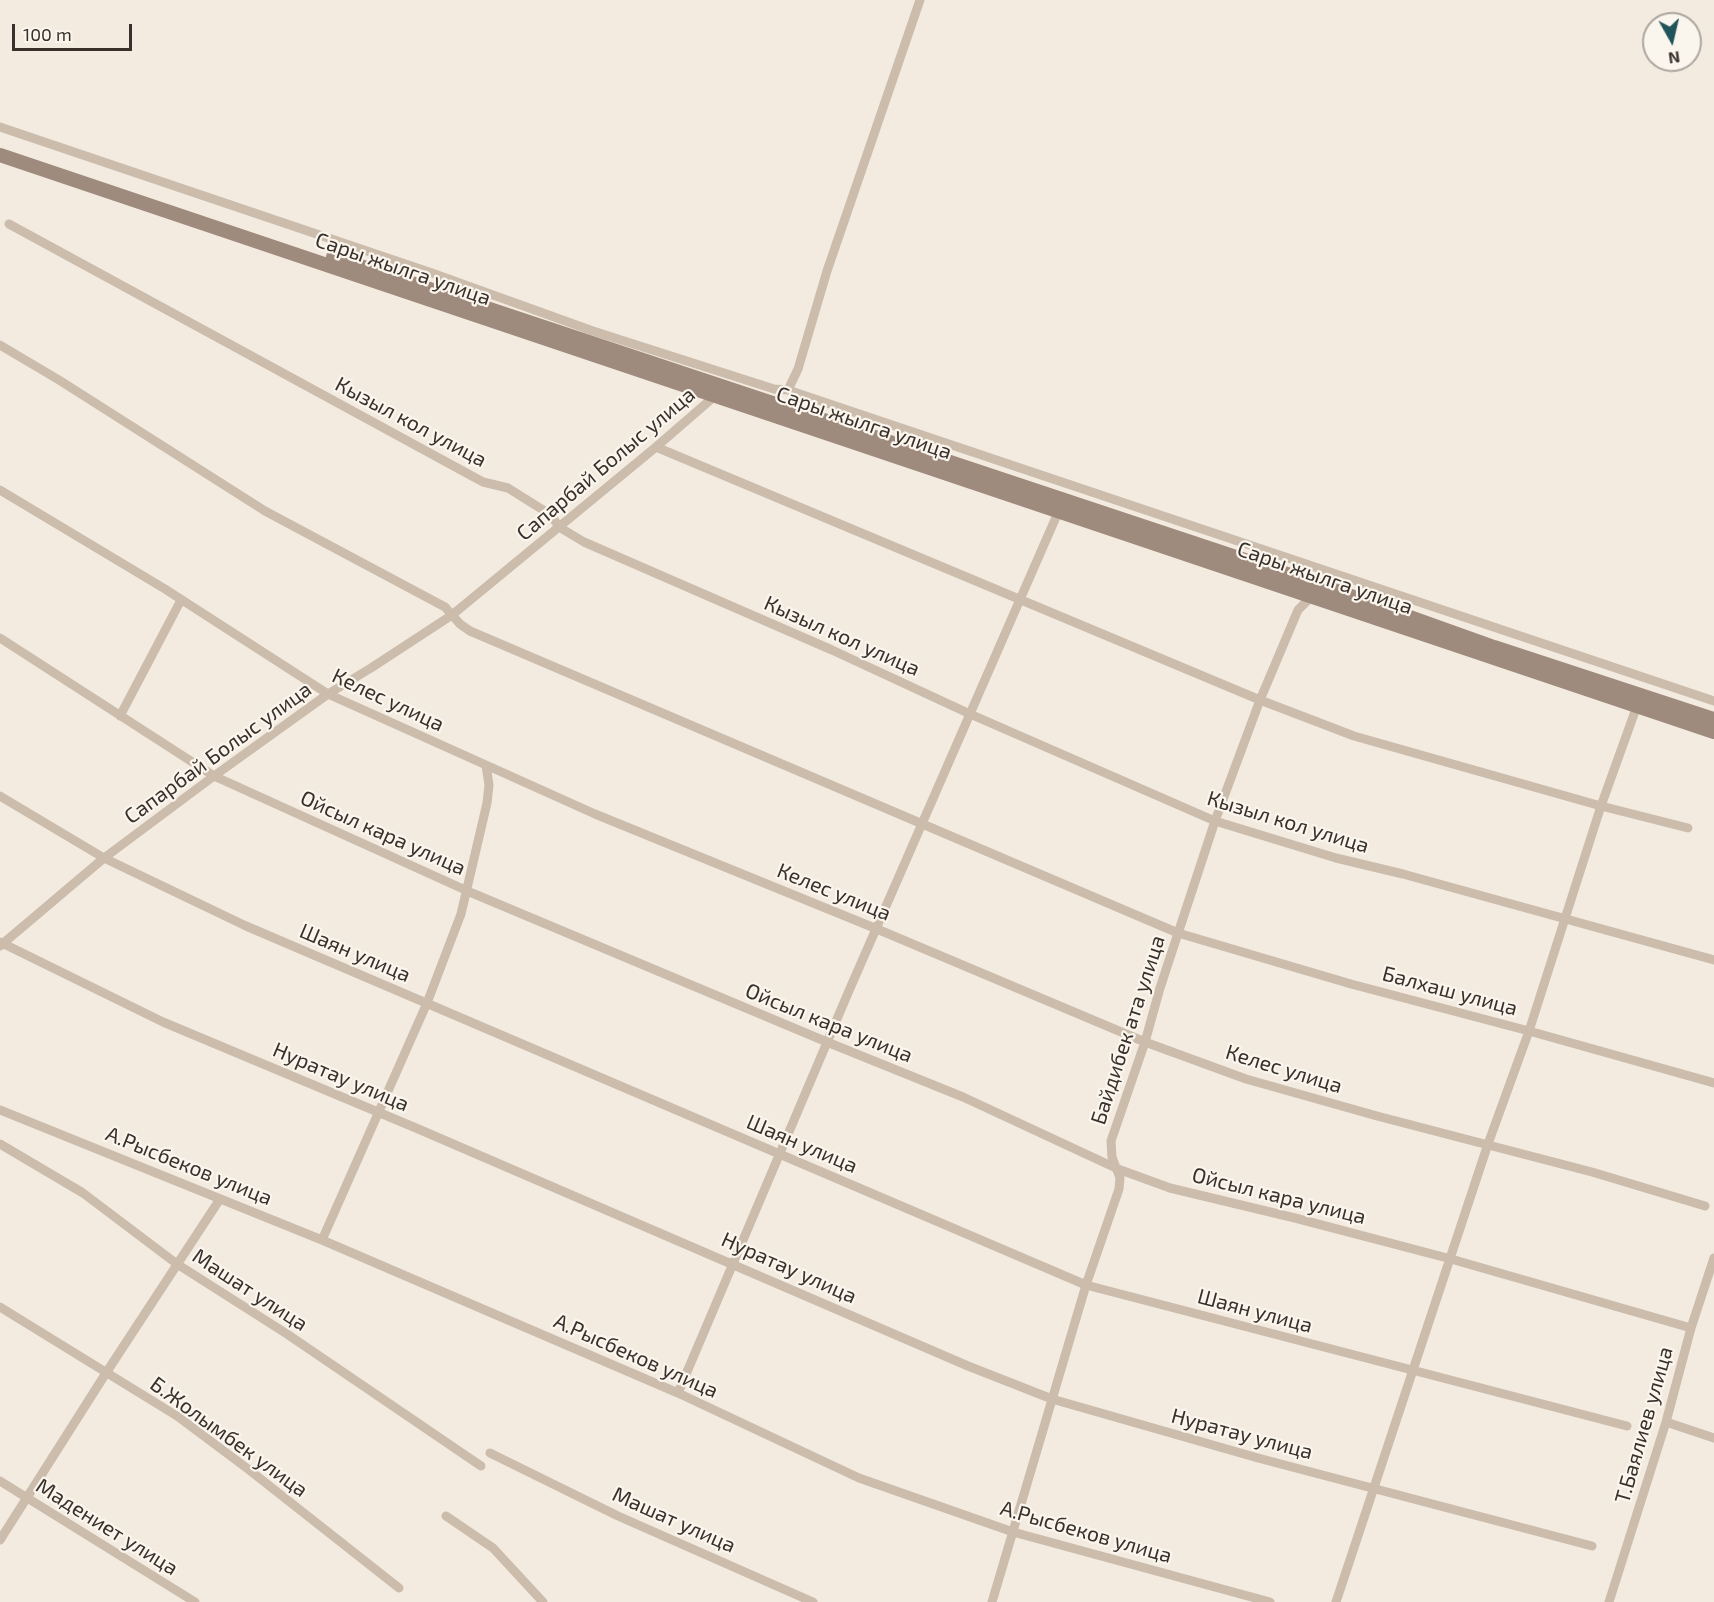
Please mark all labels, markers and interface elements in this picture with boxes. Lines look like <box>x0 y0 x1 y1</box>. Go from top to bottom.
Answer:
scale bar <box>15 12 135 50</box>
north arrow <box>1642 12 1702 72</box>
text: 100 m <box>23 23 72 45</box>
text: N <box>1667 48 1681 69</box>
street label: Сары жылга улица <box>312 227 494 311</box>
street label: Кызыл кол улица <box>331 371 491 473</box>
street label: Сары жылга улица <box>773 381 955 465</box>
street label: Сапарбай Болыс улица <box>512 382 700 546</box>
street label: Сары жылга улица <box>1234 536 1416 620</box>
street label: Кызыл кол улица <box>760 590 924 682</box>
street label: Келес улица <box>328 663 448 737</box>
street label: Сапарбай Болыс улица <box>120 677 316 829</box>
street label: Ойсыл кара улица <box>296 785 470 881</box>
street label: Кызыл кол улица <box>1204 785 1372 859</box>
street label: Келес улица <box>773 858 895 926</box>
street label: Шаян улица <box>296 918 414 988</box>
street label: Байдибек ата улица <box>1086 932 1170 1128</box>
street label: Балхаш улица <box>1380 961 1520 1021</box>
street label: Ойсыл кара улица <box>742 978 916 1068</box>
street label: Нуратау улица <box>269 1037 413 1117</box>
street label: Келес улица <box>1223 1039 1345 1099</box>
street label: Шаян улица <box>743 1109 861 1179</box>
street label: А.Рысбеков улица <box>102 1121 276 1211</box>
street label: Ойсыл кара улица <box>1189 1162 1369 1230</box>
street label: Нуратау улица <box>717 1227 861 1309</box>
street label: Машат улица <box>188 1243 312 1337</box>
street label: Шаян улица <box>1195 1284 1315 1338</box>
street label: А.Рысбеков улица <box>550 1308 722 1404</box>
street label: Т.Баялиев улица <box>1610 1344 1678 1506</box>
street label: Б.Жолымбек улица <box>145 1371 313 1503</box>
street label: Нуратау улица <box>1169 1403 1315 1465</box>
street label: Мадениет улица <box>31 1473 183 1581</box>
street label: Машат улица <box>609 1482 739 1558</box>
street label: А.Рысбеков улица <box>997 1495 1175 1569</box>

